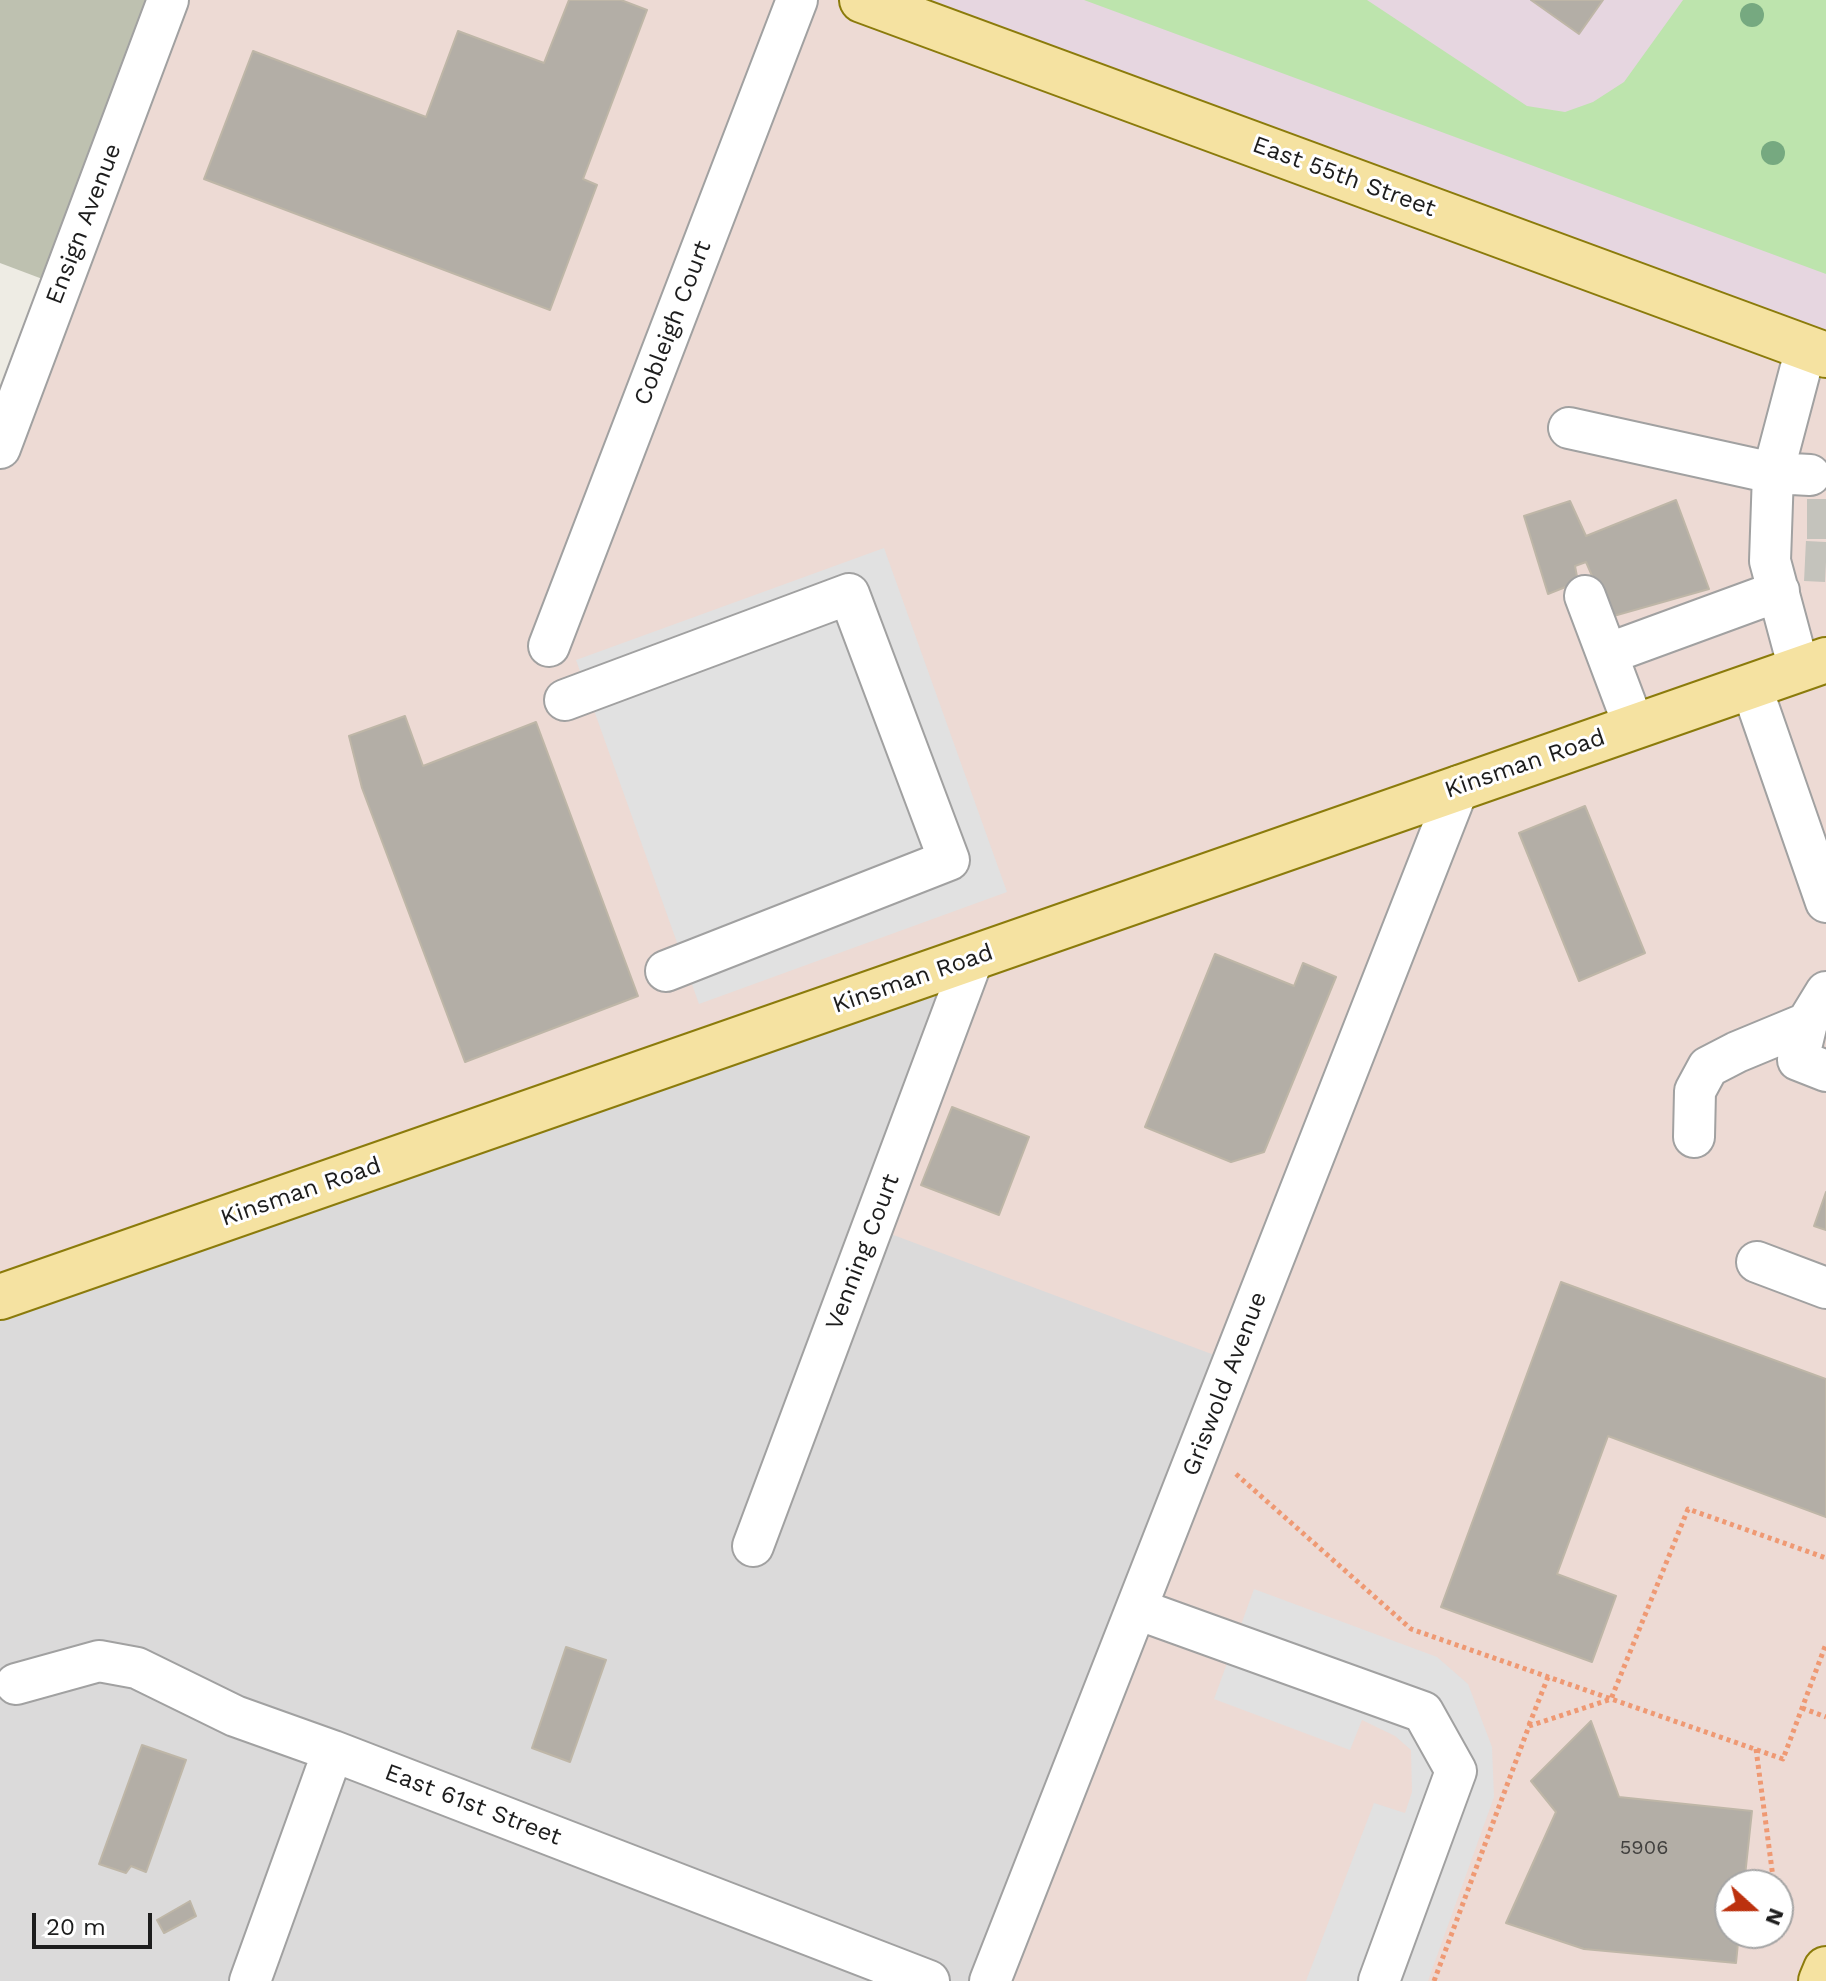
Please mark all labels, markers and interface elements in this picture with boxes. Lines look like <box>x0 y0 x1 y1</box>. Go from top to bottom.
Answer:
street label: East 55th Street <box>1248 130 1440 224</box>
street label: Ensign Avenue <box>40 140 128 308</box>
street label: Cobleigh Court <box>628 237 718 409</box>
street label: Kinsman Road <box>1441 723 1609 805</box>
street label: Kinsman Road <box>829 938 997 1020</box>
street label: Kinsman Road <box>217 1151 385 1233</box>
street label: Venning Court <box>820 1170 906 1334</box>
street label: Griswold Avenue <box>1177 1288 1273 1480</box>
street label: East 61st Street <box>381 1758 565 1852</box>
house number: 5906 <box>1620 1836 1668 1860</box>
north arrow <box>1714 1869 1794 1949</box>
scale bar <box>36 1897 156 1947</box>
text: N <box>1760 1905 1790 1929</box>
text: 20 m <box>46 1913 106 1941</box>

